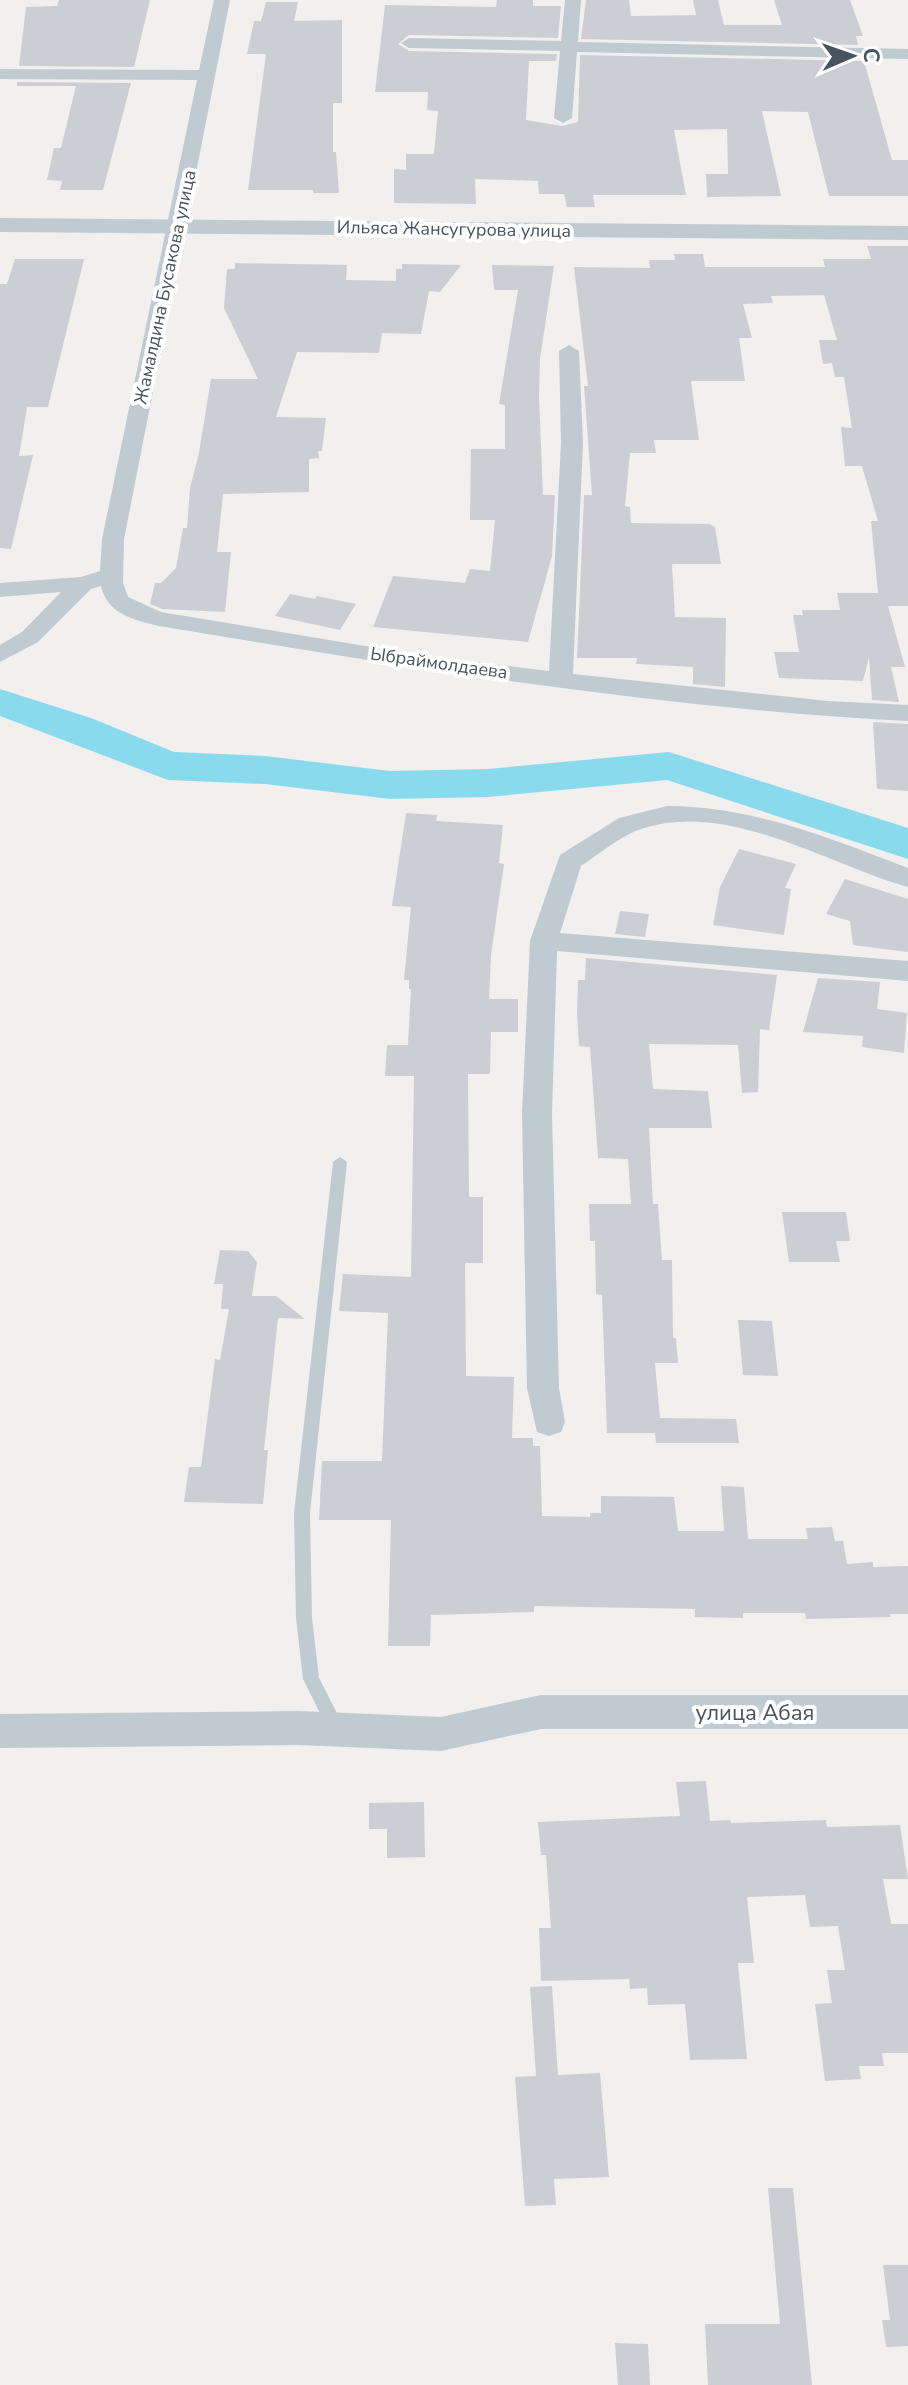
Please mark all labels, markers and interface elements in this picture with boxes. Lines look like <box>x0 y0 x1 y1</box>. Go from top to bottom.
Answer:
north arrow <box>812 16 892 96</box>
text: С <box>856 47 886 63</box>
street label: Жамалдина Бусакова улица <box>128 168 202 406</box>
street label: Ильяса Жансугурова улица <box>337 215 571 243</box>
street label: Ыбраймолдаева <box>369 641 509 685</box>
street label: улица Абая <box>696 1698 814 1728</box>

